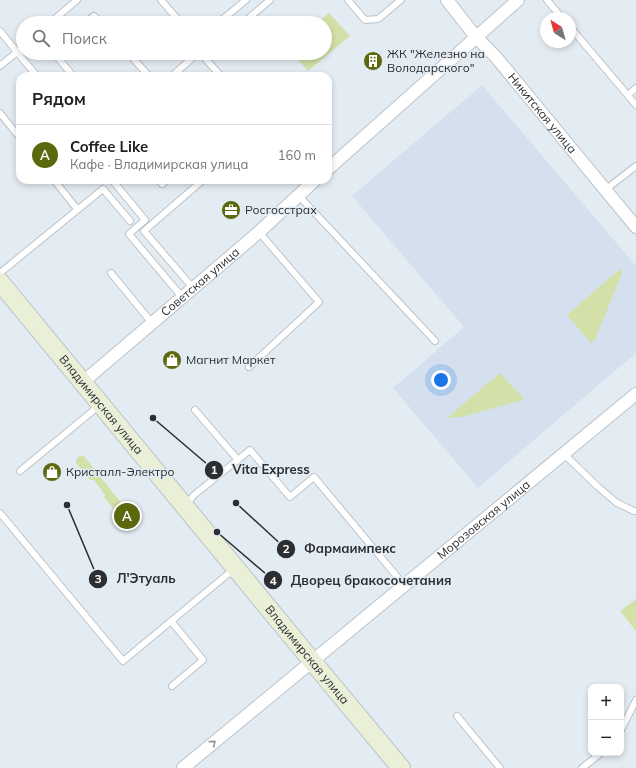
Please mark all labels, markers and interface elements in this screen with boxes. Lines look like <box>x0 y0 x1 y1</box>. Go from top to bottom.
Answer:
north arrow <box>540 12 576 48</box>
search box <box>16 16 332 60</box>
icon: search <box>30 27 52 49</box>
text: Поиск <box>62 29 107 48</box>
place label: ЖК "Железно на Володарского" <box>387 46 485 75</box>
building icon: ЖК "Железно на Володарского" <box>362 50 384 72</box>
street label: Никитская улица <box>505 70 580 156</box>
text: Рядом <box>32 88 86 109</box>
text: Coffee Like <box>70 137 148 156</box>
text: A <box>40 147 50 163</box>
text: 160 m <box>278 147 316 163</box>
text: Кафе · Владимирская улица <box>70 156 248 172</box>
office icon: Росгосстрах <box>220 199 242 221</box>
place label: Росгосстрах <box>245 202 317 217</box>
street label: Советская улица <box>158 244 242 319</box>
shop icon: Магнит Маркет <box>161 349 183 371</box>
street label: Владимирская улица <box>56 352 147 457</box>
place label: Магнит Маркет <box>186 352 276 367</box>
your location <box>431 370 451 390</box>
callout: Vita Express <box>204 457 318 482</box>
shop icon: Кристалл-Электро <box>41 461 63 483</box>
text: Vita Express <box>231 461 310 477</box>
text: 1 <box>210 462 218 477</box>
place label: Кристалл-Электро <box>66 464 174 479</box>
street label: Морозовская улица <box>434 477 533 562</box>
pin: A <box>114 501 140 531</box>
callout: Фармаимпекс <box>276 536 404 561</box>
text: Фармаимпекс <box>304 540 396 556</box>
text: 2 <box>282 541 290 556</box>
callout: Л'Этуаль <box>88 566 184 591</box>
callout: Дворец бракосочетания <box>263 568 460 593</box>
text: Л'Этуаль <box>116 570 176 587</box>
text: 3 <box>94 571 102 586</box>
text: Дворец бракосочетания <box>291 572 451 588</box>
text: 4 <box>269 573 277 588</box>
street label: Владимирская улица <box>262 602 353 707</box>
map controls <box>588 684 624 756</box>
button: + <box>588 684 624 720</box>
button: − <box>588 720 624 756</box>
one-way arrow <box>209 741 216 748</box>

